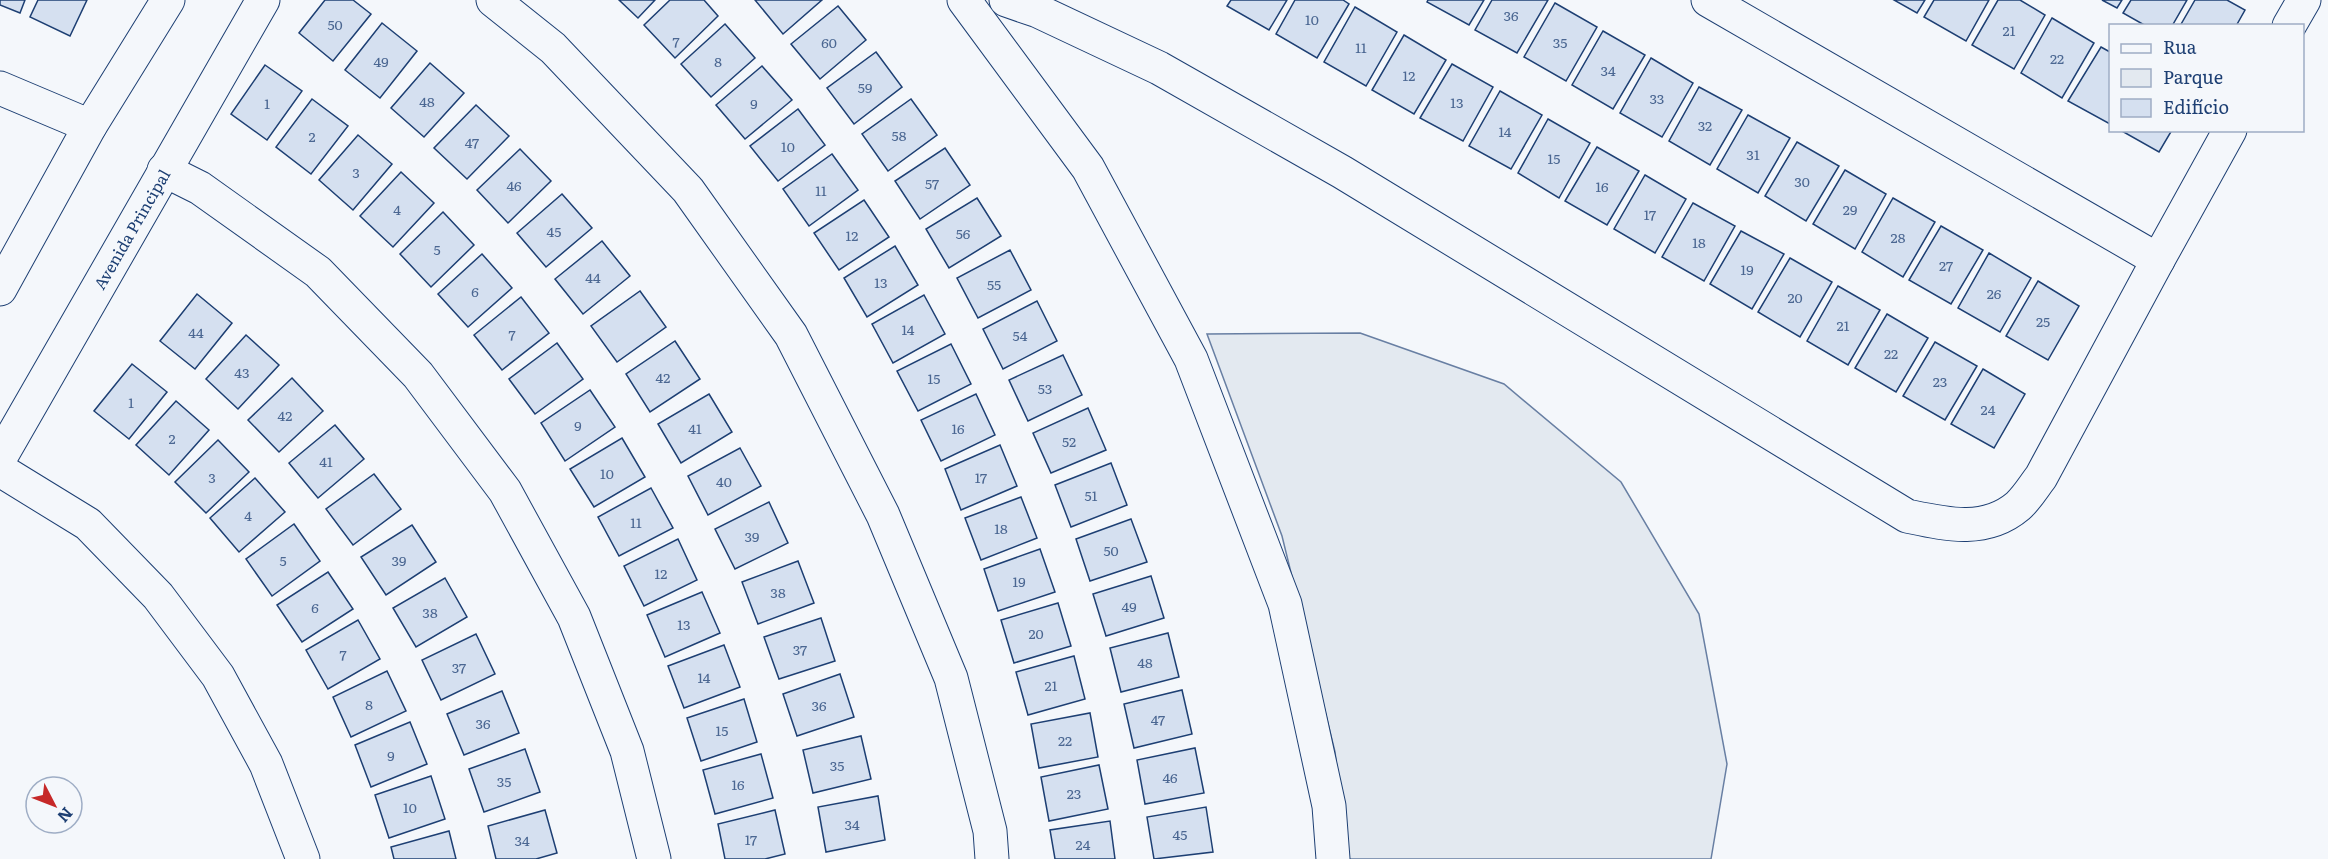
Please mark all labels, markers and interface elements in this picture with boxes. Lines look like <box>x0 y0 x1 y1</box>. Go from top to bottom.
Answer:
house number: 36 <box>1503 5 1519 25</box>
house number: 10 <box>1305 9 1319 29</box>
house number: 50 <box>327 14 343 34</box>
house number: 21 <box>2003 20 2016 40</box>
legend <box>2109 24 2304 132</box>
house number: 7 <box>672 31 680 51</box>
house number: 60 <box>821 32 837 52</box>
house number: 35 <box>1553 32 1567 52</box>
text: Rua <box>2163 33 2197 60</box>
house number: 11 <box>1355 37 1367 57</box>
house number: 22 <box>2050 48 2064 68</box>
house number: 49 <box>373 51 389 71</box>
house number: 8 <box>714 51 722 71</box>
house number: 34 <box>1600 60 1616 80</box>
text: Parque <box>2163 63 2223 90</box>
house number: 12 <box>1403 65 1415 85</box>
house number: 59 <box>858 77 872 97</box>
house number: 33 <box>1650 88 1664 108</box>
house number: 48 <box>419 91 435 111</box>
house number: 13 <box>1450 92 1464 112</box>
house number: 1 <box>264 93 270 113</box>
house number: 9 <box>750 93 758 113</box>
text: Edifício <box>2163 93 2229 120</box>
house number: 32 <box>1698 115 1712 135</box>
house number: 14 <box>1499 121 1512 141</box>
house number: 58 <box>892 125 907 145</box>
house number: 2 <box>308 126 316 146</box>
house number: 47 <box>465 132 479 152</box>
house number: 10 <box>781 136 795 156</box>
house number: 31 <box>1746 144 1760 164</box>
house number: 15 <box>1548 148 1560 168</box>
house number: 3 <box>352 162 360 182</box>
street label: Avenida Principal <box>87 164 175 294</box>
house number: 30 <box>1794 171 1810 191</box>
house number: 57 <box>925 173 939 193</box>
house number: 46 <box>506 175 522 195</box>
house number: 16 <box>1595 176 1609 196</box>
house number: 11 <box>815 180 827 200</box>
house number: 4 <box>393 199 401 219</box>
house number: 29 <box>1843 199 1857 219</box>
house number: 17 <box>1644 204 1656 224</box>
house number: 45 <box>547 221 561 241</box>
house number: 56 <box>956 223 971 243</box>
house number: 12 <box>846 225 858 245</box>
house number: 28 <box>1891 227 1906 247</box>
house number: 18 <box>1692 232 1706 252</box>
house number: 5 <box>433 239 441 259</box>
house number: 27 <box>1939 255 1953 275</box>
house number: 19 <box>1740 259 1754 279</box>
house number: 44 <box>585 267 601 287</box>
house number: 13 <box>874 272 888 292</box>
house number: 55 <box>987 274 1001 294</box>
house number: 6 <box>471 281 479 301</box>
house number: 26 <box>1987 283 2002 303</box>
house number: 20 <box>1787 287 1803 307</box>
house number: 25 <box>2036 311 2050 331</box>
house number: 21 <box>1837 315 1850 335</box>
house number: 14 <box>902 319 915 339</box>
house number: 44 <box>188 322 204 342</box>
house number: 7 <box>508 324 516 344</box>
house number: 54 <box>1013 325 1028 345</box>
house number: 22 <box>1884 343 1898 363</box>
house number: 43 <box>234 362 250 382</box>
house number: 42 <box>656 367 670 387</box>
house number: 15 <box>928 368 940 388</box>
house number: 23 <box>1933 371 1947 391</box>
house number: 53 <box>1038 378 1052 398</box>
house number: 1 <box>128 392 134 412</box>
house number: 24 <box>1981 399 1996 419</box>
house number: 42 <box>278 405 292 425</box>
house number: 9 <box>574 415 582 435</box>
house number: 41 <box>688 418 702 438</box>
house number: 16 <box>951 418 965 438</box>
house number: 2 <box>168 428 176 448</box>
house number: 52 <box>1062 431 1076 451</box>
house number: 41 <box>319 451 333 471</box>
house number: 10 <box>600 463 614 483</box>
house number: 3 <box>208 467 216 487</box>
house number: 17 <box>975 467 987 487</box>
house number: 40 <box>716 471 732 491</box>
house number: 51 <box>1085 485 1098 505</box>
house number: 4 <box>244 505 252 525</box>
house number: 11 <box>630 512 642 532</box>
house number: 18 <box>994 518 1008 538</box>
house number: 39 <box>745 526 759 546</box>
house number: 50 <box>1103 540 1119 560</box>
house number: 5 <box>279 550 287 570</box>
house number: 39 <box>392 550 406 570</box>
house number: 12 <box>655 563 667 583</box>
house number: 19 <box>1012 571 1026 591</box>
house number: 38 <box>770 582 786 602</box>
house number: 49 <box>1121 596 1137 616</box>
house number: 6 <box>311 597 319 617</box>
house number: 38 <box>422 602 438 622</box>
house number: 13 <box>677 614 691 634</box>
house number: 20 <box>1028 623 1044 643</box>
house number: 37 <box>793 639 807 659</box>
house number: 7 <box>339 644 347 664</box>
house number: 48 <box>1137 652 1153 672</box>
house number: 37 <box>452 657 466 677</box>
house number: 14 <box>698 667 711 687</box>
house number: 21 <box>1045 675 1058 695</box>
house number: 8 <box>365 694 373 714</box>
house number: 36 <box>811 695 827 715</box>
house number: 47 <box>1151 709 1165 729</box>
house number: 36 <box>475 713 491 733</box>
house number: 15 <box>716 720 728 740</box>
house number: 22 <box>1058 730 1072 750</box>
house number: 9 <box>387 745 395 765</box>
house number: 35 <box>830 755 844 775</box>
house number: 46 <box>1162 767 1178 787</box>
house number: 35 <box>497 771 511 791</box>
house number: 16 <box>731 774 745 794</box>
north arrow <box>24 775 84 835</box>
house number: 23 <box>1067 783 1081 803</box>
house number: 10 <box>403 797 417 817</box>
text: N <box>52 803 79 829</box>
house number: 34 <box>844 814 860 834</box>
house number: 45 <box>1173 824 1187 844</box>
house number: 17 <box>745 829 757 849</box>
house number: 34 <box>514 830 530 850</box>
house number: 24 <box>1076 834 1091 854</box>

